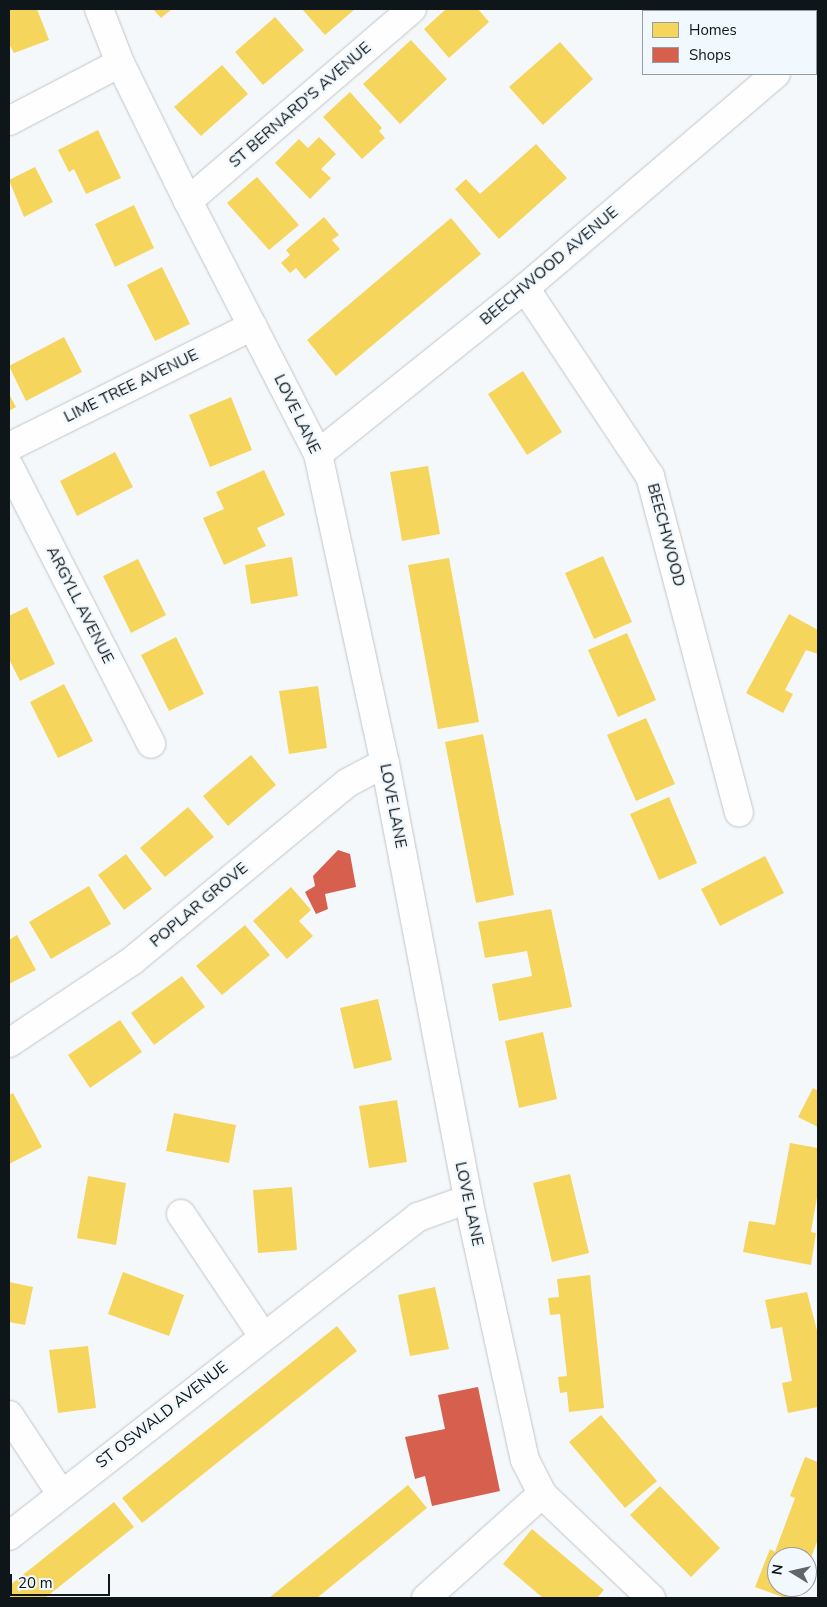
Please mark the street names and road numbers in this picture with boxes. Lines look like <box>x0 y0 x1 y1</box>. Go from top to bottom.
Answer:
street label: ST BERNARD'S AVENUE <box>225 38 375 172</box>
street label: BEECHWOOD AVENUE <box>476 203 622 329</box>
street label: LIME TREE AVENUE <box>61 345 201 427</box>
street label: LOVE LANE <box>270 371 324 457</box>
street label: BEECHWOOD <box>643 481 689 589</box>
street label: ARGYLL AVENUE <box>42 543 118 667</box>
street label: LOVE LANE <box>375 762 411 850</box>
street label: POPLAR GROVE <box>146 858 252 952</box>
street label: LOVE LANE <box>451 1160 487 1248</box>
street label: ST OSWALD AVENUE <box>92 1357 232 1473</box>

